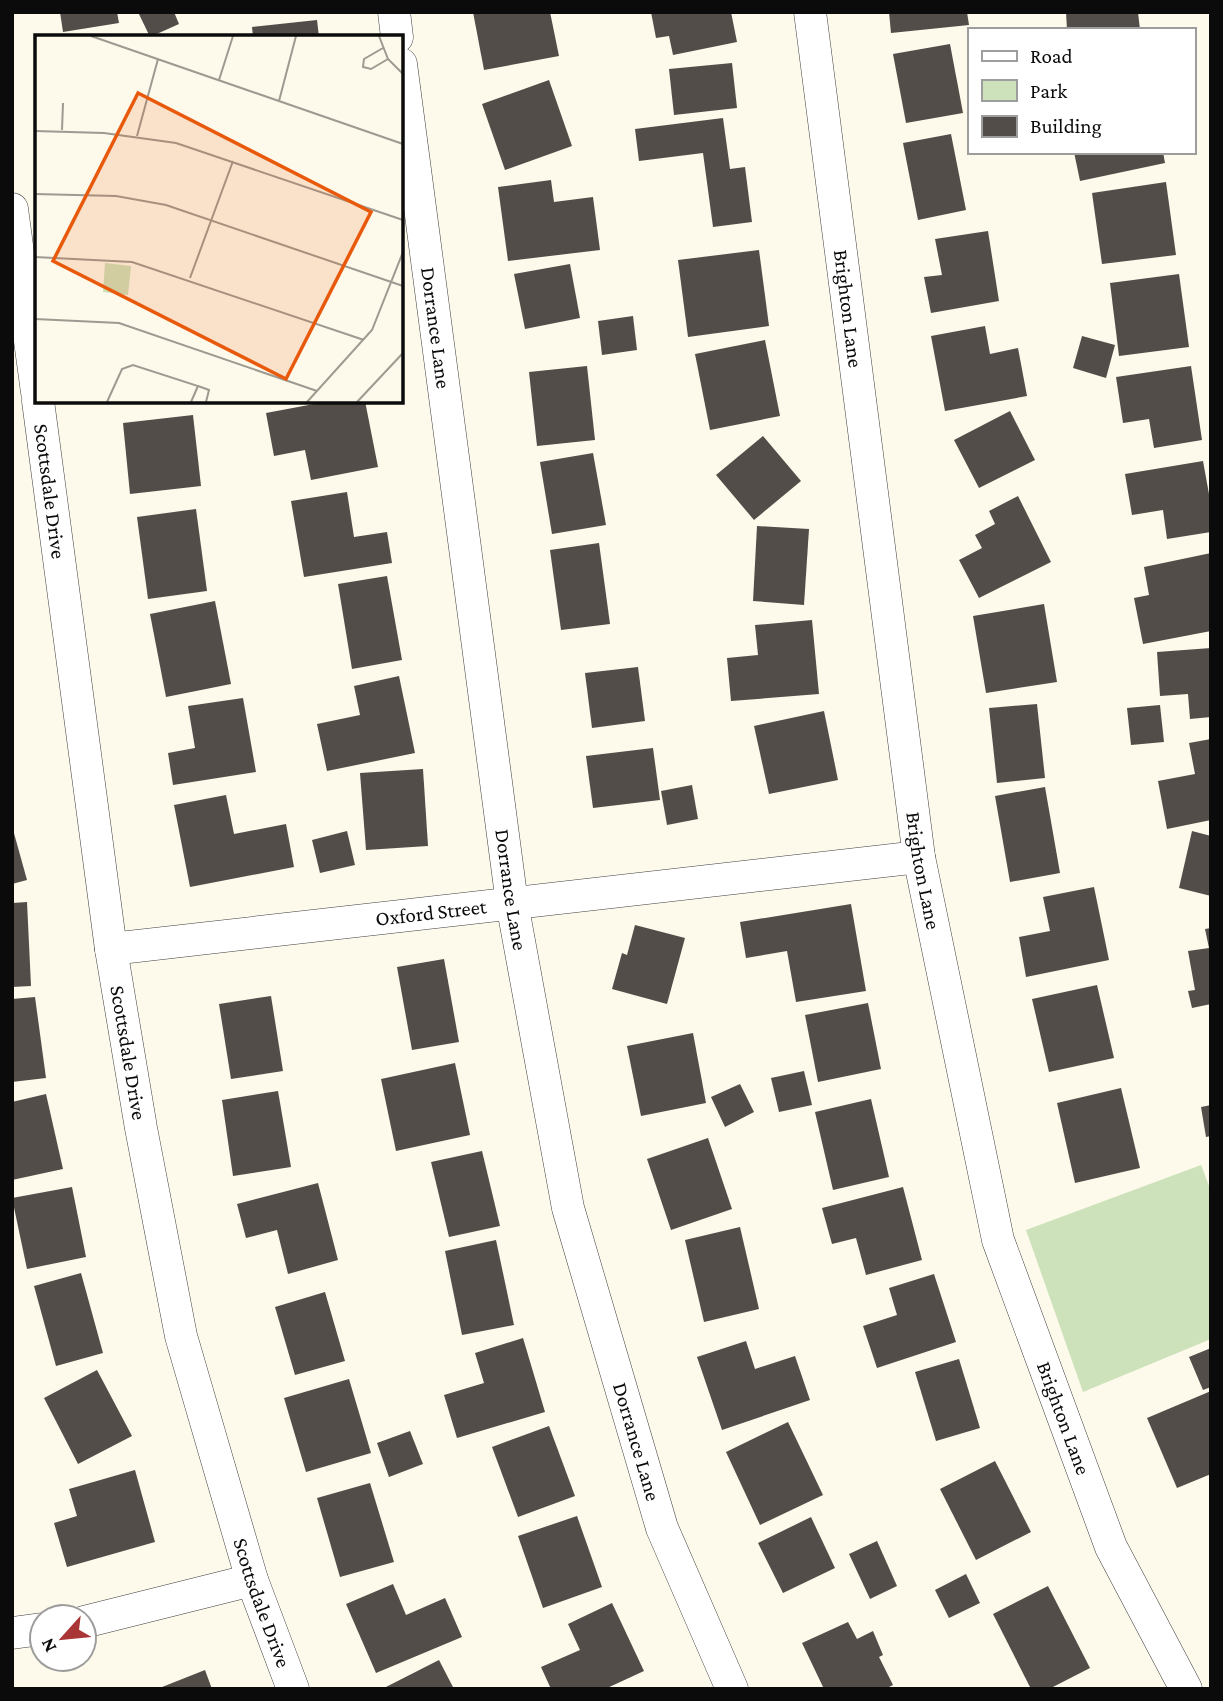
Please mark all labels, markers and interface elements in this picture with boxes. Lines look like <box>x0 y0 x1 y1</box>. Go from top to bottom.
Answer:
legend <box>968 28 1195 154</box>
inset map <box>35 35 402 402</box>
text: Road <box>1030 44 1073 68</box>
text: Park <box>1030 79 1067 103</box>
text: Building <box>1030 114 1102 138</box>
street label: Brighton Lane <box>829 248 868 369</box>
street label: Dorrance Lane <box>416 265 456 390</box>
street label: Scottsdale Drive <box>29 422 71 560</box>
street label: Brighton Lane <box>901 810 946 931</box>
street label: Dorrance Lane <box>490 828 532 952</box>
street label: Oxford Street <box>374 894 489 931</box>
street label: Scottsdale Drive <box>105 984 151 1122</box>
street label: Brighton Lane <box>1032 1358 1095 1478</box>
street label: Dorrance Lane <box>608 1380 665 1504</box>
street label: Scottsdale Drive <box>228 1535 296 1671</box>
north arrow <box>28 1603 98 1673</box>
text: N <box>36 1635 61 1656</box>

